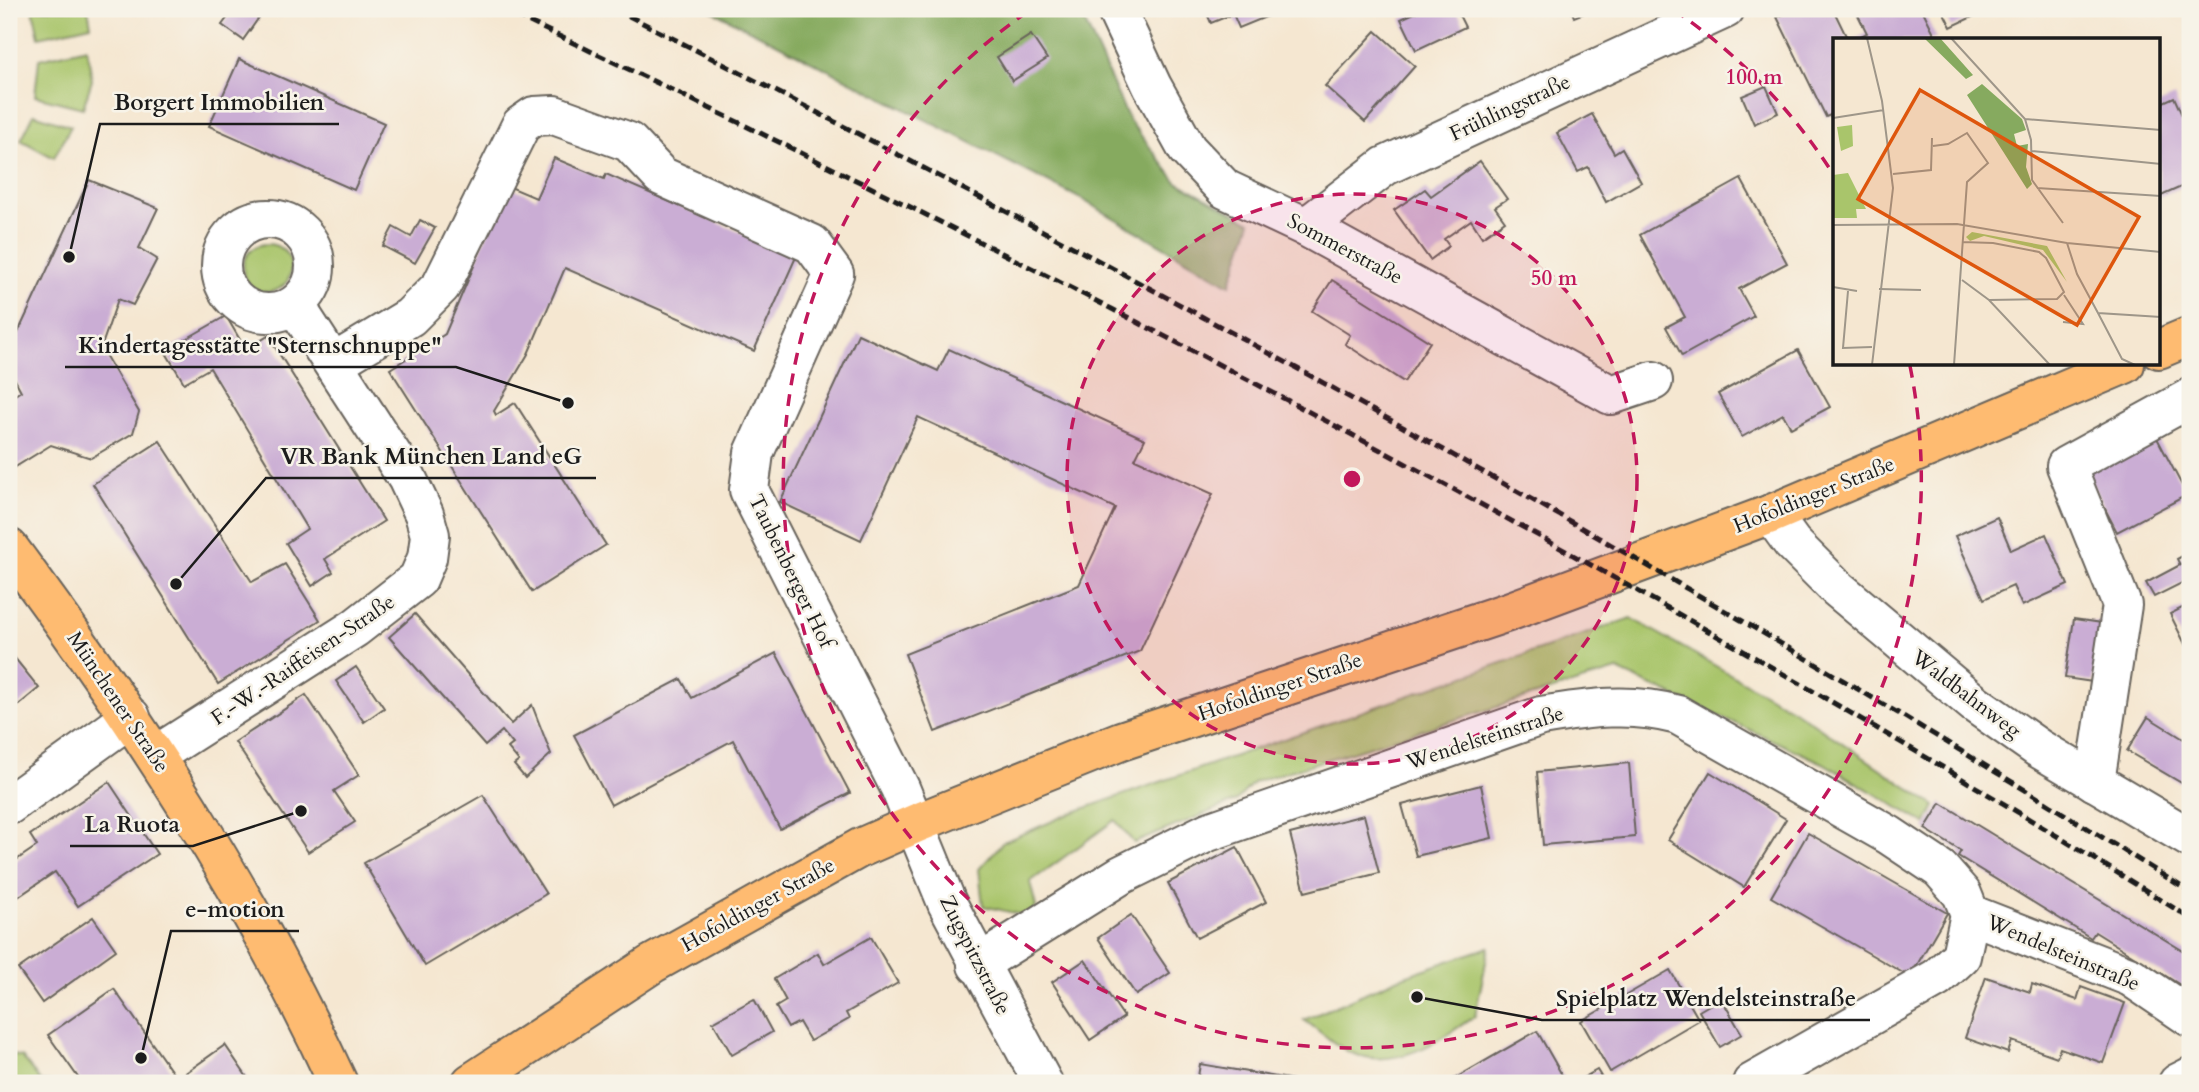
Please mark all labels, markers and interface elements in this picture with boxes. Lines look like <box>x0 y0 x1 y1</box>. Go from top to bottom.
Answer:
inset map <box>1833 38 2160 366</box>
text: 100 m <box>1725 63 1783 92</box>
street label: Frühlingstraße <box>1445 67 1575 149</box>
callout: Borgert Immobilien <box>100 80 339 124</box>
text: Borgert Immobilien <box>114 87 325 118</box>
street label: Sommerstraße <box>1282 206 1408 292</box>
text: 50 m <box>1531 264 1578 293</box>
callout: Kindertagesstätte "Sternschnuppe" <box>65 323 456 367</box>
text: Kindertagesstätte "Sternschnuppe" <box>78 330 442 361</box>
callout: VR Bank München Land eG <box>266 434 596 478</box>
text: VR Bank München Land eG <box>280 441 582 472</box>
street label: Hofoldinger Straße <box>1729 449 1899 541</box>
centre of rings <box>1340 467 1364 491</box>
street label: Taubenberger Hof <box>741 490 842 656</box>
street label: F.-W.-Raiffeisen-Straße <box>205 588 401 732</box>
street label: Münchener Straße <box>60 626 176 778</box>
street label: Waldbahnweg <box>1904 642 2027 745</box>
street label: Hofoldinger Straße <box>1194 645 1366 729</box>
street label: Wendelsteinstraße <box>1401 699 1568 777</box>
callout: La Ruota <box>70 802 193 846</box>
text: La Ruota <box>84 809 180 840</box>
street label: Hofoldinger Straße <box>676 851 840 959</box>
callout: e-motion <box>171 887 299 931</box>
street label: Zugspitzstraße <box>932 890 1018 1020</box>
text: e-motion <box>185 894 285 925</box>
street label: Wendelsteinstraße <box>1981 907 2144 998</box>
callout: Spielplatz Wendelsteinstraße <box>1542 976 1870 1020</box>
text: Spielplatz Wendelsteinstraße <box>1556 983 1856 1014</box>

